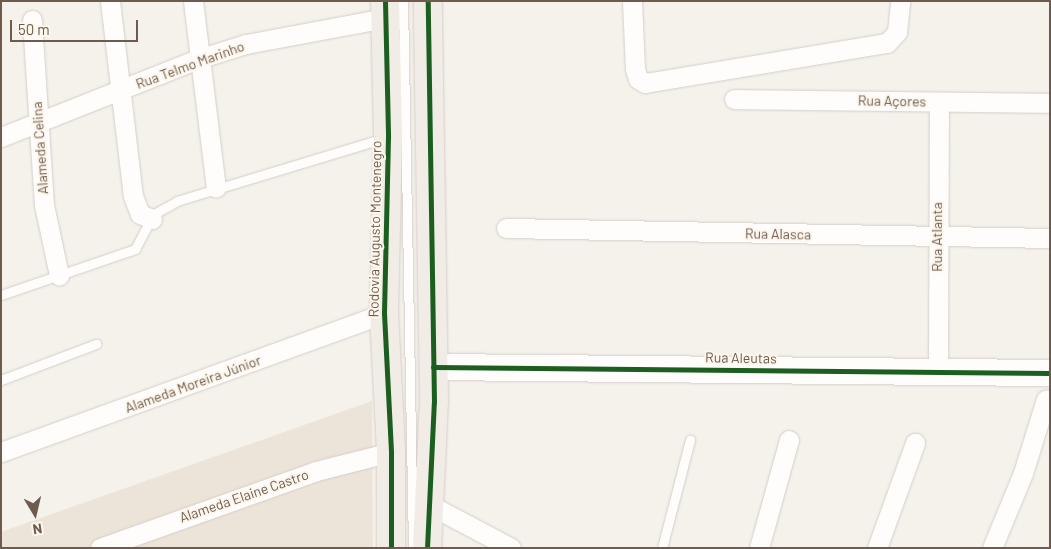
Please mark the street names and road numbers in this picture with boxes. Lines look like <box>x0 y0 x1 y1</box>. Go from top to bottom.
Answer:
street label: Rua Telmo Marinho <box>134 38 246 92</box>
street label: Rua Açores <box>858 92 926 110</box>
street label: Alameda Celina <box>28 101 52 195</box>
street label: Rodovia Augusto Montenegro <box>365 140 385 318</box>
street label: Rua Atlanta <box>929 202 945 272</box>
street label: Rua Alasca <box>745 225 811 243</box>
street label: Rua Aleutas <box>705 349 777 367</box>
street label: Alameda Moreira Júnior <box>123 352 263 416</box>
street label: Alameda Elaine Castro <box>177 466 311 526</box>

